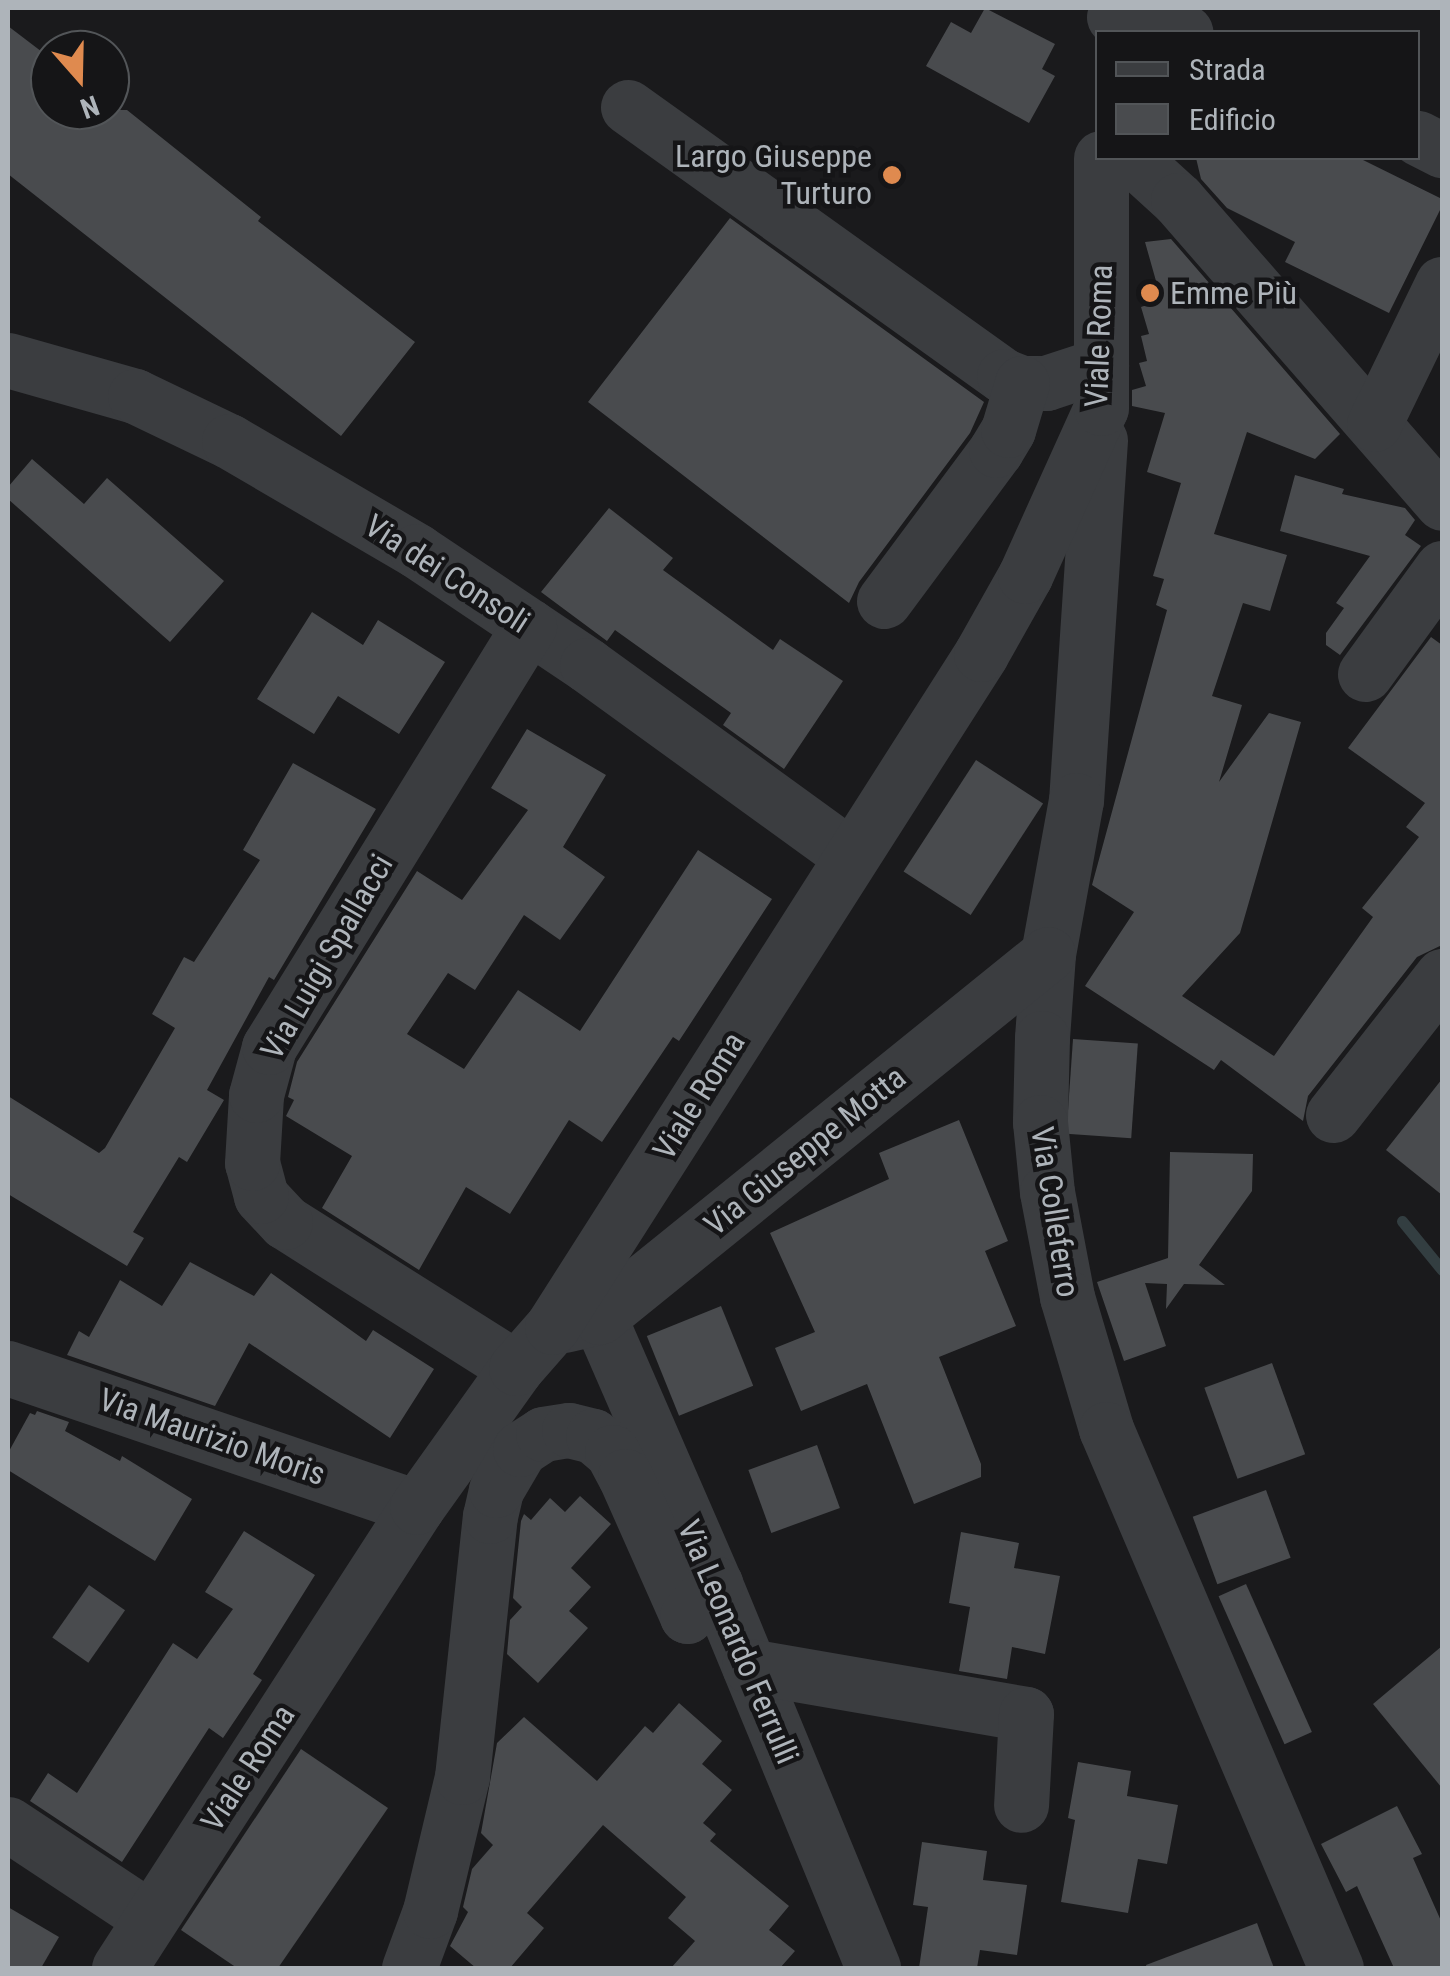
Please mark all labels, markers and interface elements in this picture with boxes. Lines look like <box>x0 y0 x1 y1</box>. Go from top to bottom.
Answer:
north arrow <box>30 30 130 130</box>
legend <box>1095 30 1420 160</box>
text: Strada <box>1189 52 1266 87</box>
text: N <box>76 88 103 125</box>
text: Edificio <box>1189 102 1276 137</box>
place label: Largo Giuseppe Turturo <box>675 138 872 213</box>
marker: Largo Giuseppe Turturo <box>881 164 903 186</box>
street label: Viale Roma <box>1077 264 1121 408</box>
place label: Emme Più <box>1170 274 1297 312</box>
marker: Emme Più <box>1139 282 1161 304</box>
street label: Via dei Consoli <box>357 507 537 641</box>
street label: Via Luigi Spallacci <box>253 848 401 1066</box>
street label: Viale Roma <box>645 1025 753 1167</box>
street label: Via Giuseppe Motta <box>697 1058 913 1244</box>
street label: Via Colleferro <box>1023 1124 1087 1300</box>
street label: Via Maurizio Moris <box>94 1380 330 1494</box>
street label: Via Leonardo Ferrulli <box>669 1514 807 1770</box>
street label: Viale Roma <box>193 1698 303 1838</box>

